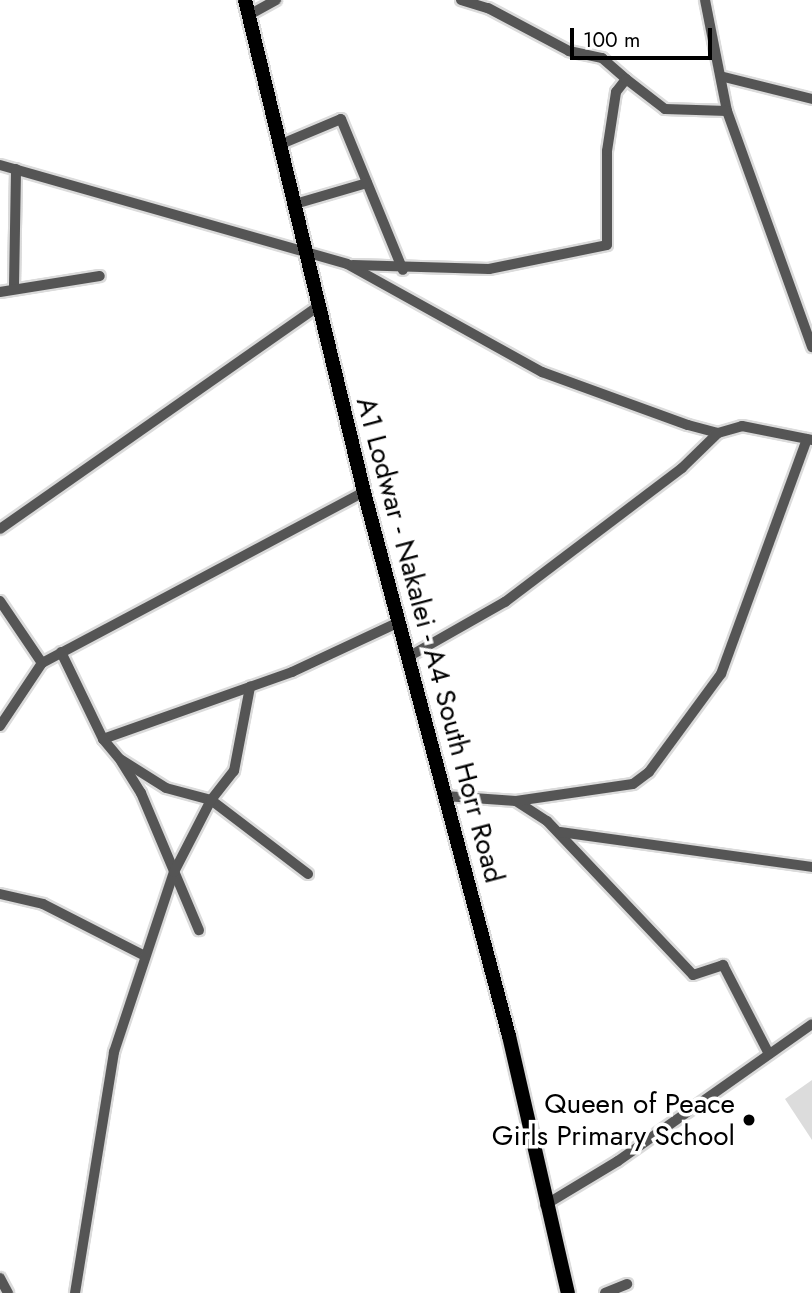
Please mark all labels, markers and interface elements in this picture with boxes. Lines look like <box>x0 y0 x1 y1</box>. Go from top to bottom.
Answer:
scale bar <box>574 14 716 58</box>
text: 100 m <box>583 25 640 55</box>
street label: A1 Lodwar - Nakalei - A4 South Horr Road <box>349 393 511 887</box>
place label: Queen of Peace Girls Primary School <box>492 1087 735 1153</box>
marker: Queen of Peace Girls Primary School <box>741 1112 757 1128</box>

